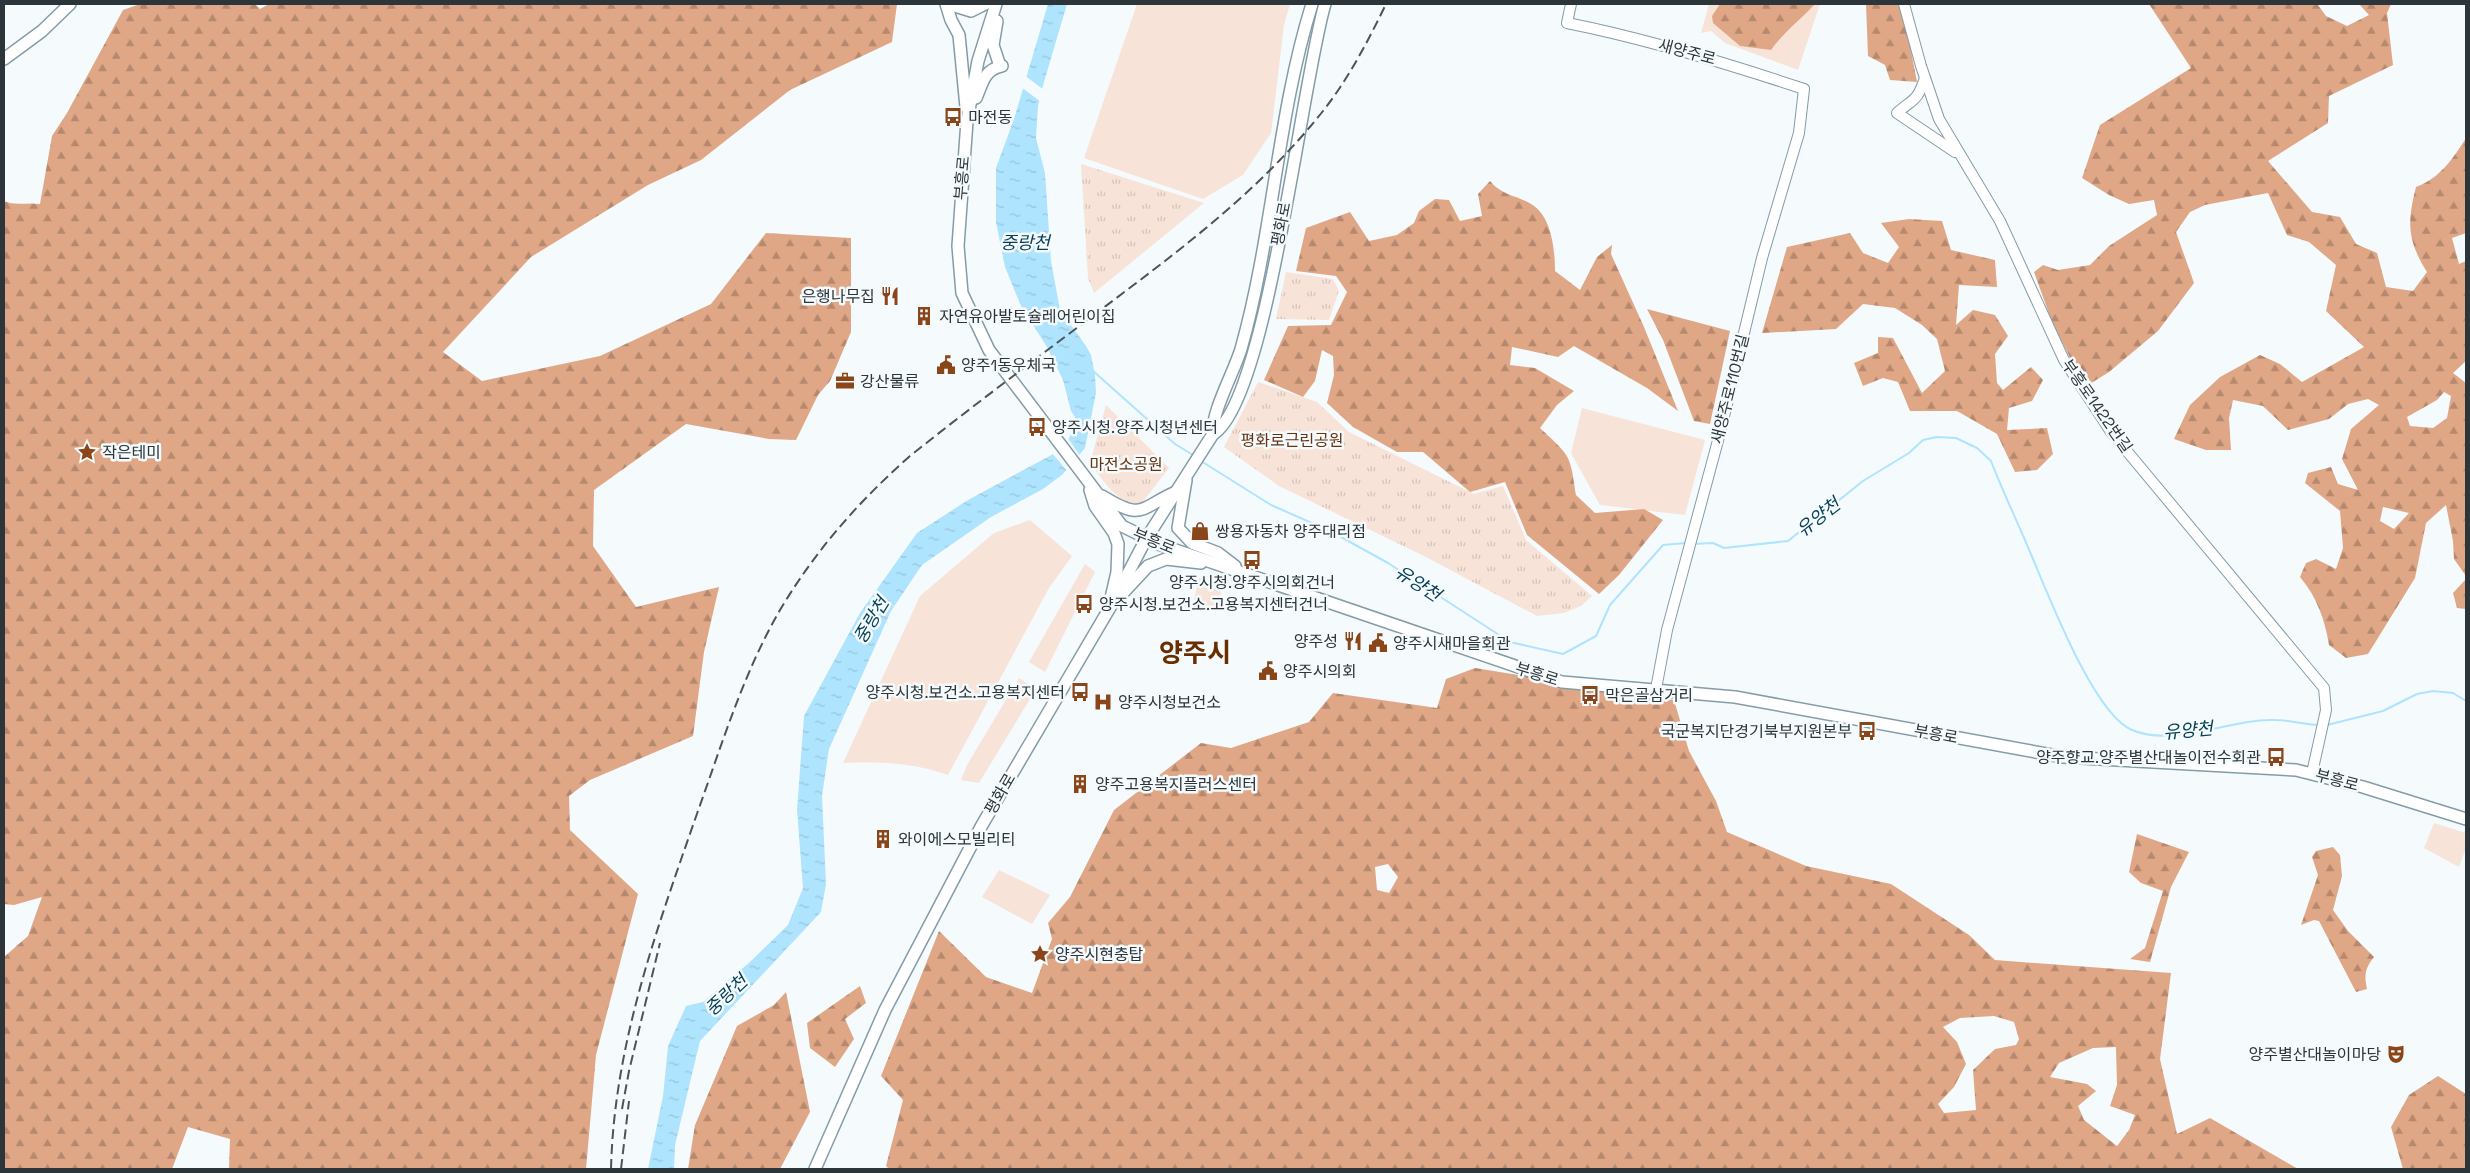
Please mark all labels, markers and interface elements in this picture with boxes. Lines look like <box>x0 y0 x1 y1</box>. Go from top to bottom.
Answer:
street label: 새양주로 <box>1656 34 1718 70</box>
bus stop icon: 마전동 <box>942 106 964 128</box>
place label: 마전동 <box>968 107 1012 128</box>
street label: 부흥로 <box>950 155 974 201</box>
street label: 평화로 <box>1266 200 1296 248</box>
water label: 중랑천 <box>1000 231 1052 254</box>
restaurant icon: 은행나무집 <box>879 285 901 307</box>
place label: 은행나무집 <box>801 286 875 307</box>
building icon: 자연유아발토슐레어린이집 <box>913 305 935 327</box>
place label: 자연유아발토슐레어린이집 <box>939 306 1116 327</box>
street label: 새양주로110번길 <box>1706 332 1754 446</box>
public building icon: 양주1동우체국 <box>935 354 957 376</box>
place label: 양주1동우체국 <box>961 355 1056 376</box>
street label: 부흥로1422번길 <box>2057 355 2137 457</box>
office icon: 강산물류 <box>834 370 856 392</box>
place label: 강산물류 <box>860 371 919 392</box>
bus stop icon: 양주시청.양주시청년센터 <box>1026 416 1048 438</box>
place label: 양주시청.양주시청년센터 <box>1052 417 1218 438</box>
park label: 평화로근린공원 <box>1240 430 1344 451</box>
place icon: 작은테미 <box>76 441 98 463</box>
place label: 작은테미 <box>102 442 161 463</box>
park label: 마전소공원 <box>1089 454 1163 475</box>
water label: 유양천 <box>1791 491 1847 541</box>
shop icon: 쌍용자동차 양주대리점 <box>1189 520 1211 542</box>
place label: 쌍용자동차 양주대리점 <box>1215 521 1366 542</box>
street label: 부흥로 <box>1130 523 1179 559</box>
bus stop icon: 양주시청.양주시의회건너 <box>1241 549 1263 571</box>
water label: 유양천 <box>1391 560 1447 608</box>
place label: 양주시청.양주시의회건너 <box>1169 572 1335 593</box>
water label: 중랑천 <box>848 591 895 647</box>
bus stop icon: 양주시청.보건소.고용복지센터건너 <box>1073 593 1095 615</box>
place label: 양주시청.보건소.고용복지센터건너 <box>1099 594 1328 615</box>
restaurant icon: 양주성 <box>1342 630 1364 652</box>
place label: 양주성 <box>1294 631 1338 652</box>
public building icon: 양주시새마을회관 <box>1367 632 1389 654</box>
place label: 양주시새마을회관 <box>1393 633 1511 654</box>
district label: 양주시 <box>1159 636 1231 670</box>
street label: 부흥로 <box>1513 658 1561 691</box>
public building icon: 양주시의회 <box>1257 660 1279 682</box>
place label: 양주시의회 <box>1283 661 1357 682</box>
bus stop icon: 양주시청.보건소.고용복지센터 <box>1069 681 1091 703</box>
place label: 양주시청.보건소.고용복지센터 <box>866 682 1065 703</box>
bus stop icon: 막은골삼거리 <box>1579 684 1601 706</box>
place label: 막은골삼거리 <box>1605 685 1693 706</box>
hospital icon: 양주시청보건소 <box>1092 691 1114 713</box>
place label: 양주시청보건소 <box>1118 692 1221 713</box>
water label: 유양천 <box>2162 716 2216 744</box>
bus stop icon: 국군복지단경기북부지원본부 <box>1856 720 1878 742</box>
street label: 부흥로 <box>1912 720 1960 748</box>
place label: 국군복지단경기북부지원본부 <box>1661 721 1852 742</box>
bus stop icon: 양주향교.양주별산대놀이전수회관 <box>2265 746 2287 768</box>
place label: 양주향교.양주별산대놀이전수회관 <box>2036 747 2261 768</box>
street label: 부흥로 <box>2313 764 2361 796</box>
street label: 평화로 <box>980 769 1020 818</box>
building icon: 양주고용복지플러스센터 <box>1069 773 1091 795</box>
place label: 양주고용복지플러스센터 <box>1095 774 1257 795</box>
building icon: 와이에스모빌리티 <box>872 828 894 850</box>
place label: 와이에스모빌리티 <box>898 829 1016 850</box>
place icon: 양주시현충탑 <box>1029 943 1051 965</box>
place label: 양주시현충탑 <box>1055 944 1144 965</box>
water label: 중랑천 <box>700 968 754 1020</box>
theatre icon: 양주별산대놀이마당 <box>2385 1043 2407 1065</box>
place label: 양주별산대놀이마당 <box>2249 1044 2381 1065</box>

